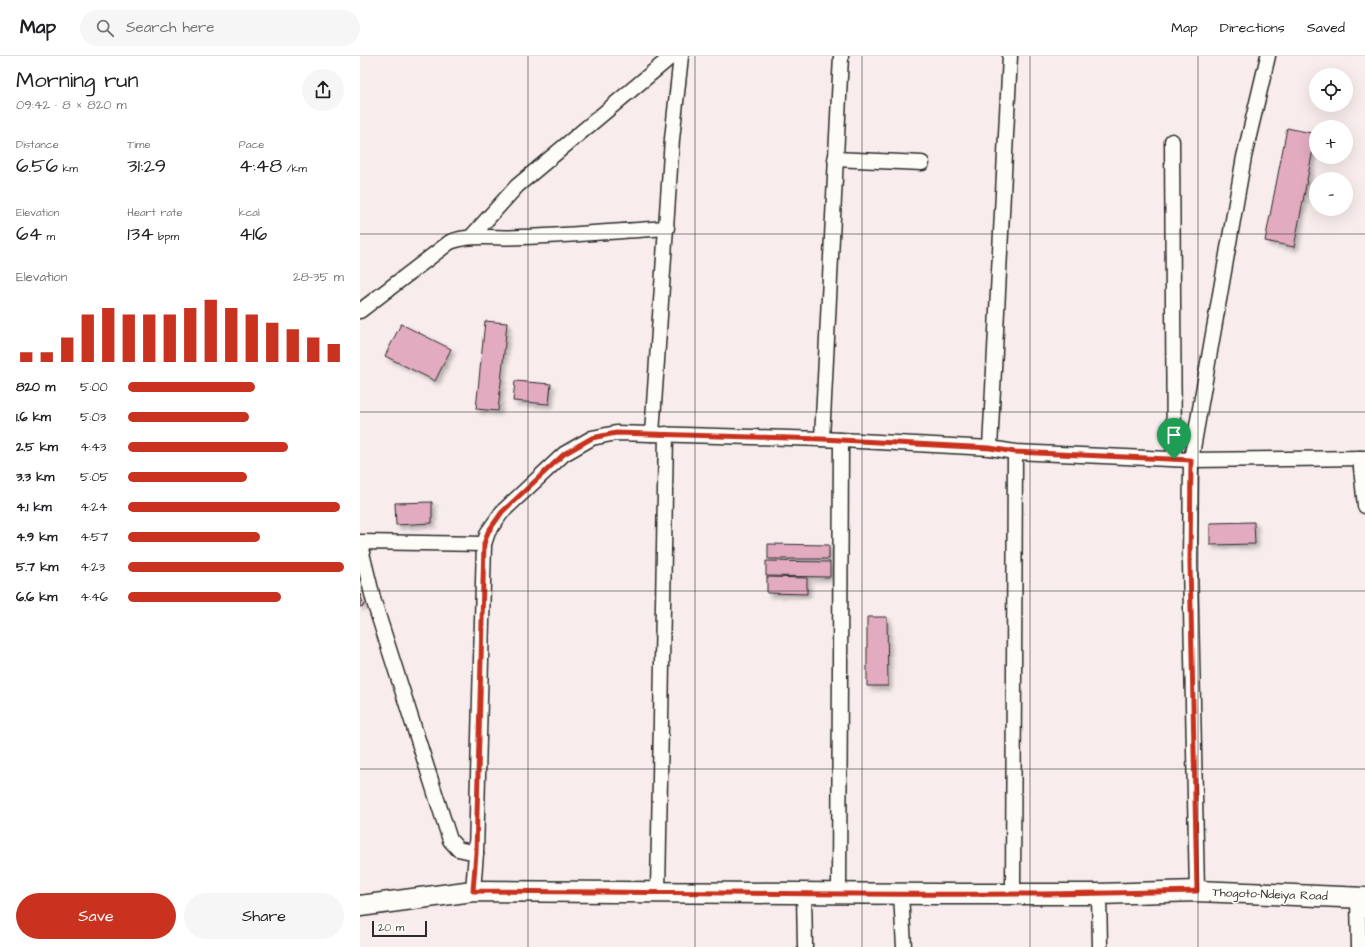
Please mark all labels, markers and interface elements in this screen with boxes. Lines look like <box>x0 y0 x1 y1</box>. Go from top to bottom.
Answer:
search box <box>80 10 360 46</box>
text: Map <box>20 14 56 41</box>
icon: search <box>94 17 116 39</box>
text: Search here <box>126 17 215 38</box>
text: Map <box>1171 18 1198 38</box>
text: Directions <box>1220 18 1285 38</box>
text: Saved <box>1307 18 1345 38</box>
text: Morning run <box>16 65 139 96</box>
map controls <box>1309 68 1353 216</box>
button: locate <box>1309 68 1353 112</box>
button: share <box>302 69 344 111</box>
text: 09:42 · 8 × 820 m <box>16 96 127 114</box>
button: + <box>1309 120 1353 164</box>
text: Distance <box>16 137 59 152</box>
text: Time <box>127 137 150 152</box>
text: Pace <box>239 137 264 152</box>
text: 6.56 <box>16 152 58 180</box>
text: 31:29 <box>127 152 166 180</box>
text: 4:48 <box>239 152 282 180</box>
text: km <box>58 161 78 176</box>
text: /km <box>282 161 307 176</box>
button: − <box>1309 172 1353 216</box>
text: Elevation <box>16 205 59 220</box>
text: Heart rate <box>127 205 183 220</box>
text: kcal <box>239 205 260 220</box>
text: 64 <box>16 220 42 248</box>
text: 134 <box>127 220 154 248</box>
text: 416 <box>239 220 267 248</box>
text: m <box>42 229 55 244</box>
text: bpm <box>154 229 179 244</box>
text: Elevation <box>16 268 67 286</box>
text: 28–35 m <box>293 268 344 286</box>
text: 820 m <box>16 378 55 396</box>
text: 5:00 <box>80 378 108 396</box>
text: 1.6 km <box>16 408 51 426</box>
text: 5:03 <box>80 408 106 426</box>
pin <box>1157 418 1191 459</box>
icon: arrive <box>1163 424 1185 446</box>
text: 2.5 km <box>16 438 58 456</box>
text: 4:43 <box>80 438 106 456</box>
text: 3.3 km <box>16 468 54 486</box>
text: 5:05 <box>80 468 109 486</box>
text: 4.1 km <box>16 498 52 516</box>
text: 4:24 <box>80 498 107 516</box>
text: 4.9 km <box>16 528 57 546</box>
text: 4:57 <box>80 528 108 546</box>
text: 5.7 km <box>16 558 58 576</box>
text: 4:23 <box>80 558 105 576</box>
text: 6.6 km <box>16 588 57 606</box>
text: 4:46 <box>80 588 108 606</box>
street label: Thogoto-Ndeiya Road <box>1212 884 1328 906</box>
button: Save <box>16 893 176 939</box>
button: Share <box>184 893 344 939</box>
scale bar <box>372 919 427 938</box>
text: 20 m <box>378 920 404 935</box>

